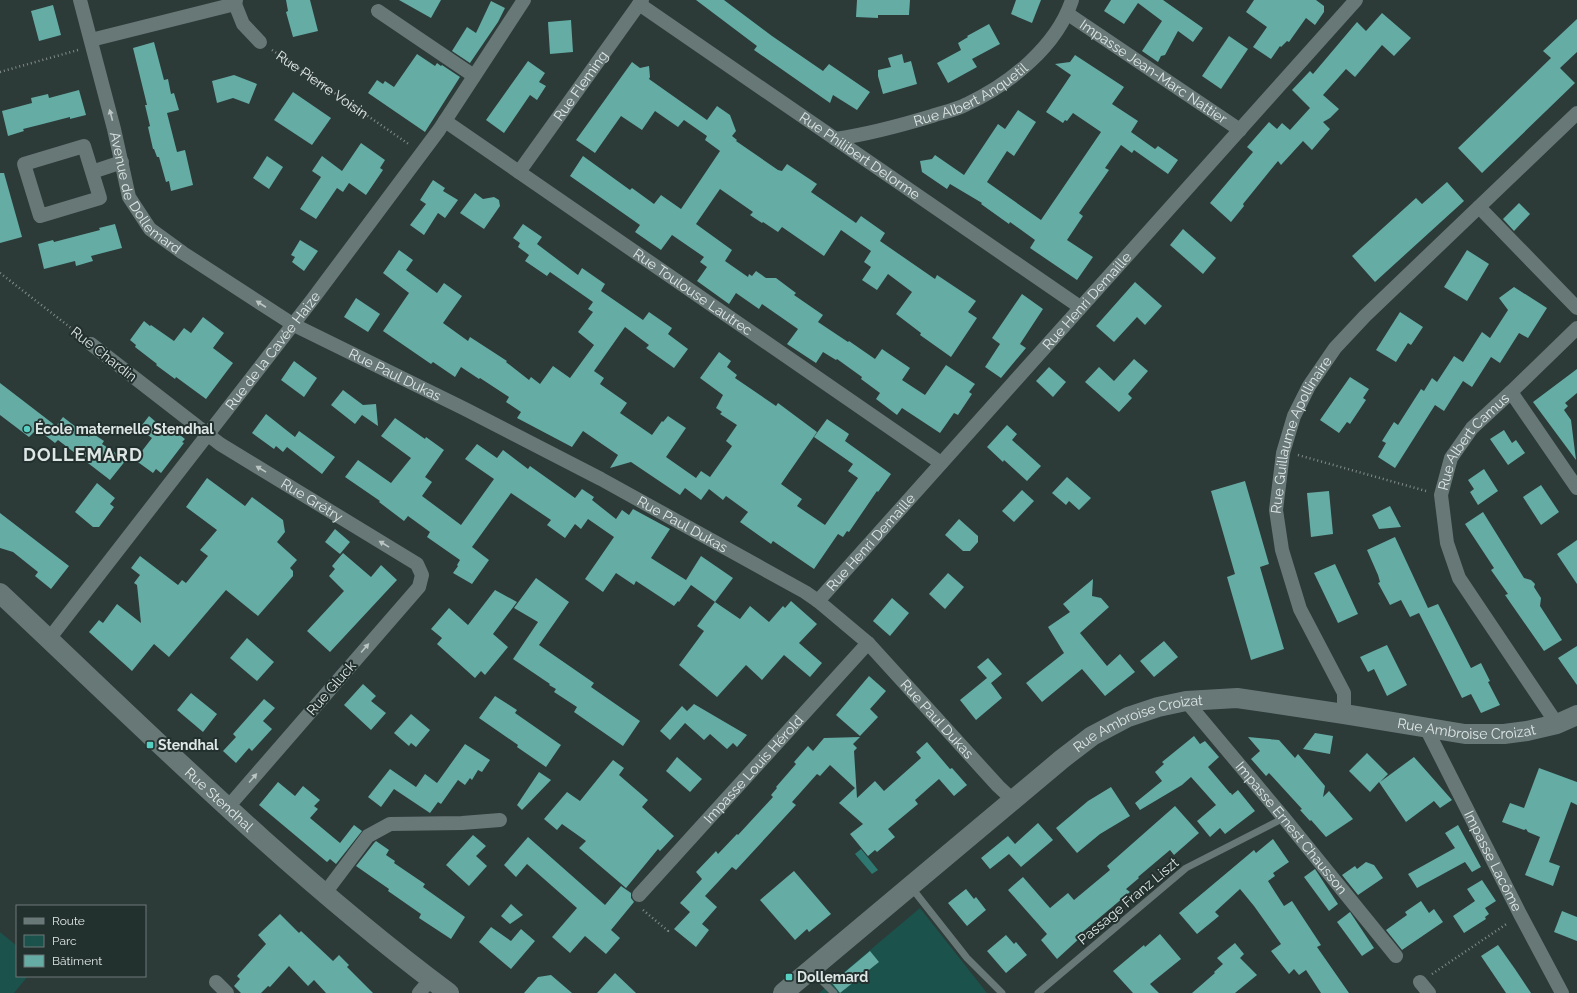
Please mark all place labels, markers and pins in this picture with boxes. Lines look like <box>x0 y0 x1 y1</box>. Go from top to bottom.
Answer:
place label: École maternelle Stendhal <box>35 420 214 437</box>
marker: École maternelle Stendhal <box>22 424 32 434</box>
place label: Stendhal <box>158 737 219 753</box>
marker: Stendhal <box>145 740 155 750</box>
place label: Dollemard <box>797 969 868 985</box>
marker: Dollemard <box>784 972 794 982</box>

